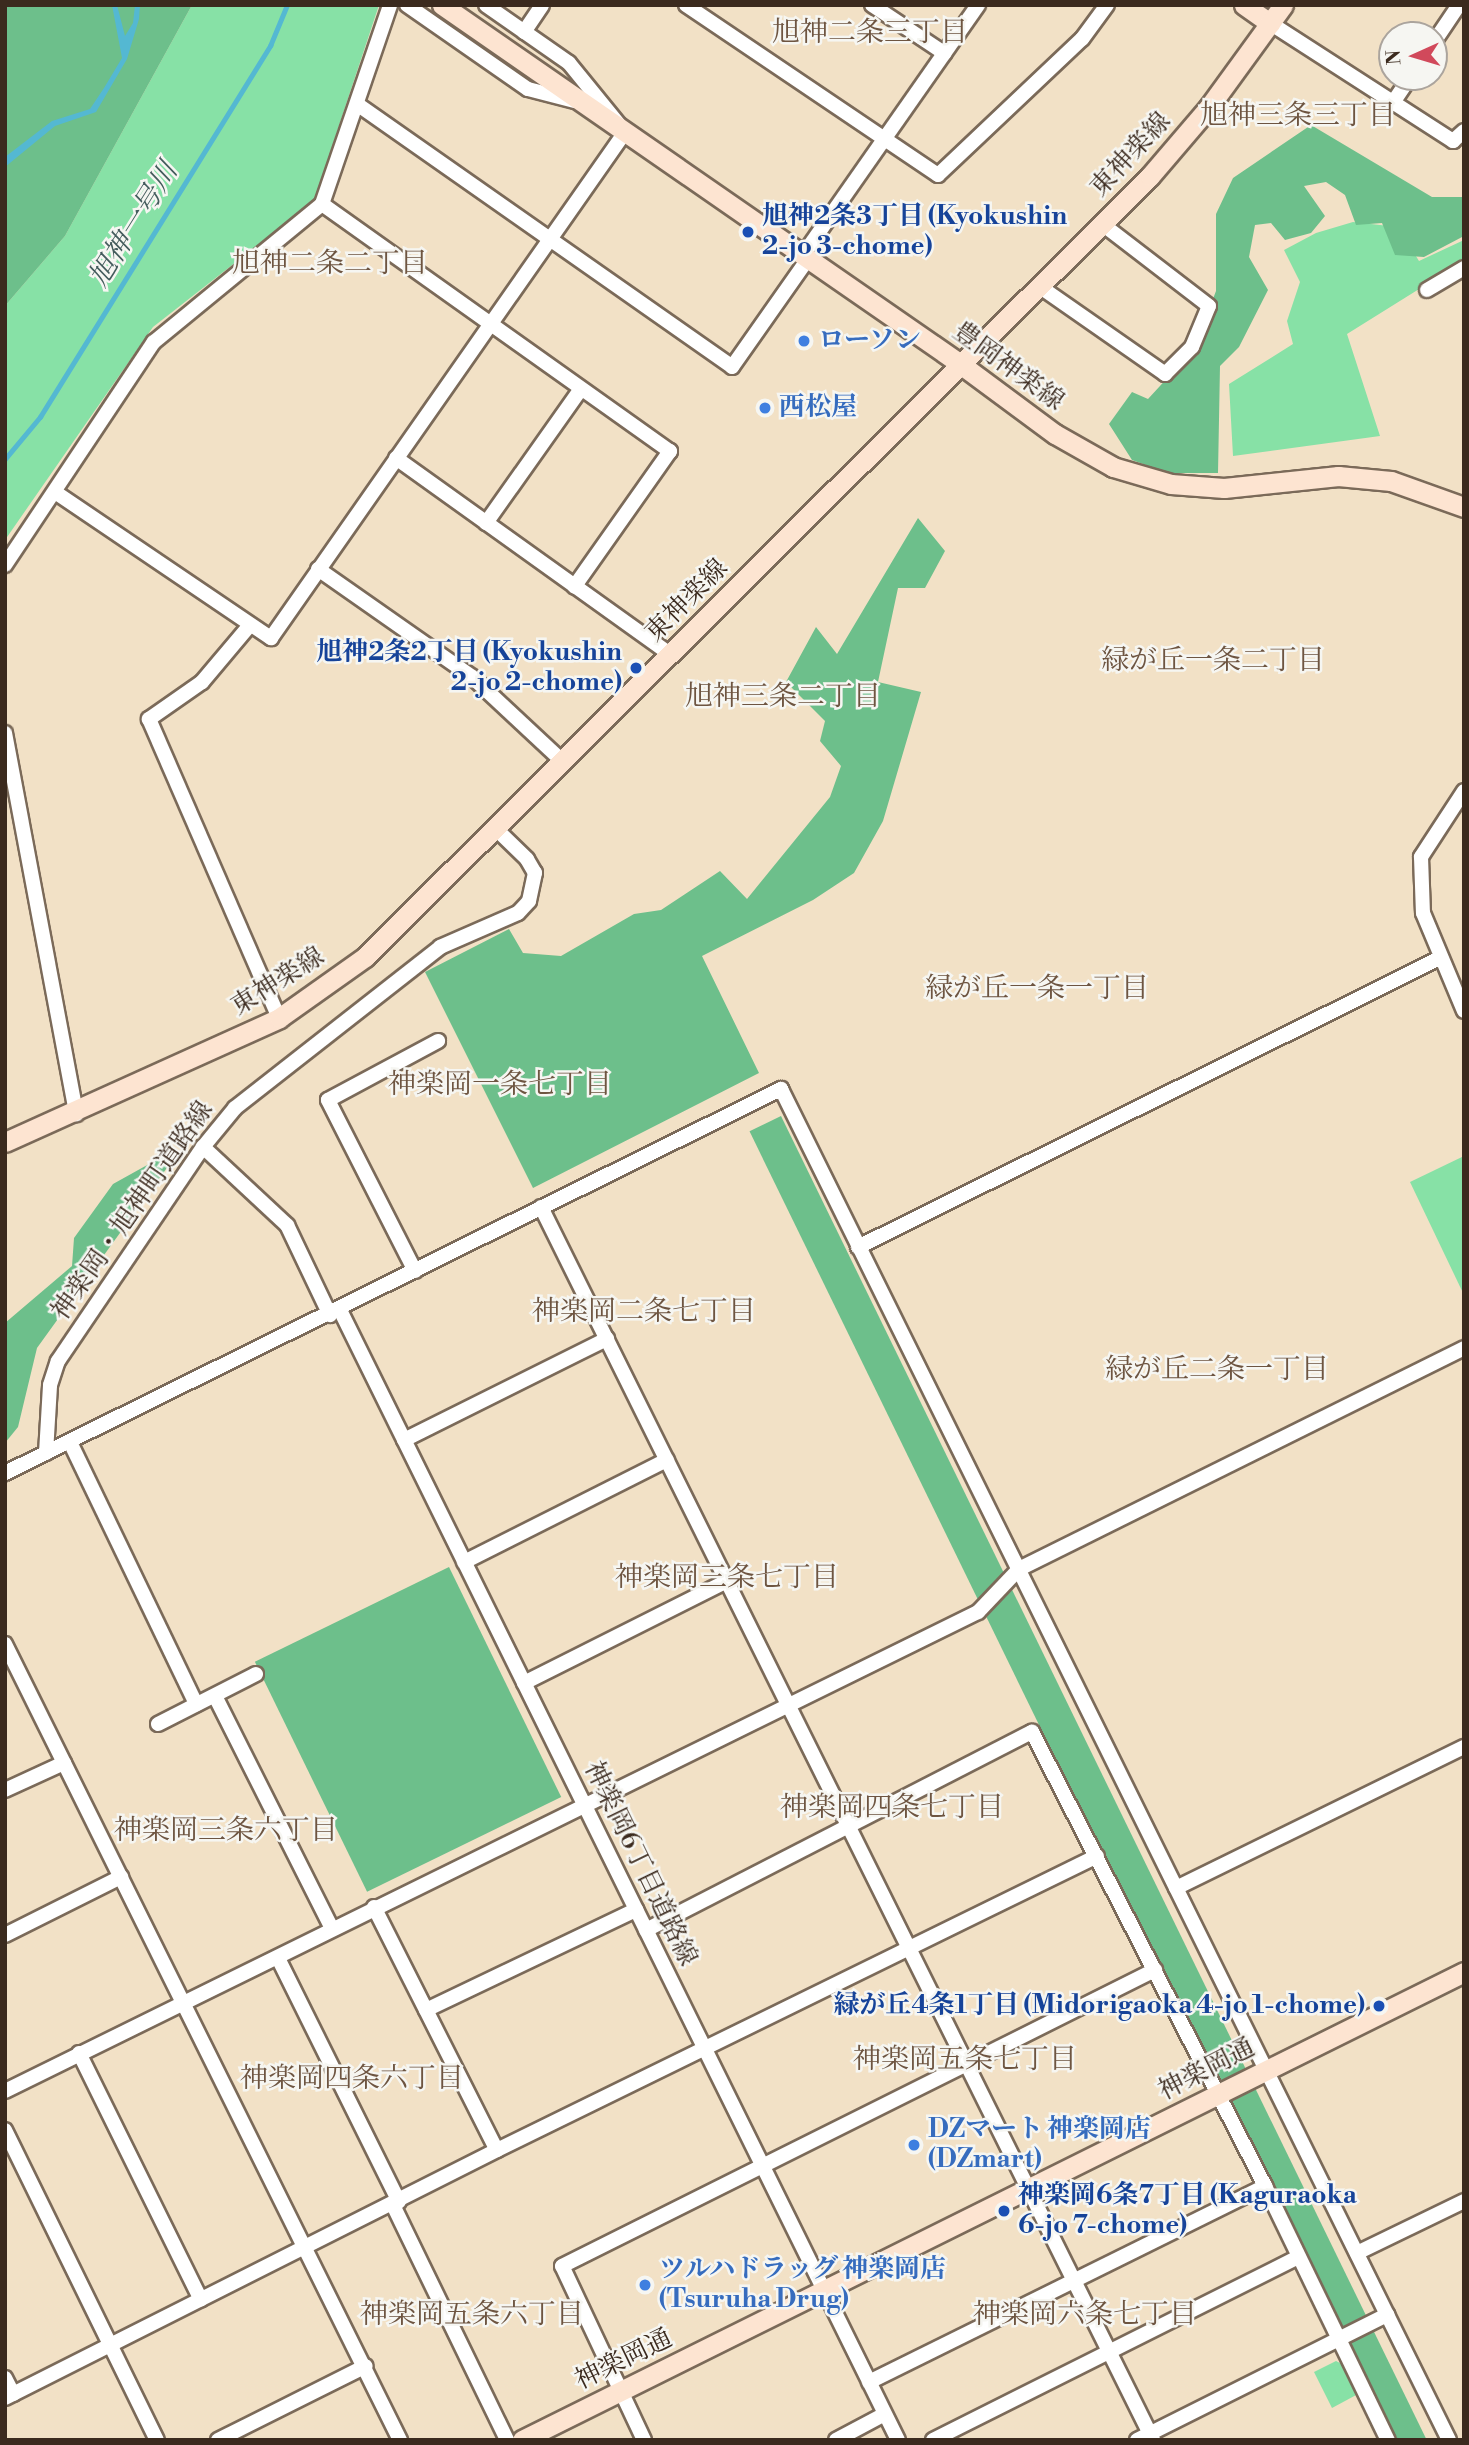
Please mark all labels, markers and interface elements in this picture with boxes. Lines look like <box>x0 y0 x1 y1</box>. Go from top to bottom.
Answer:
district label: 旭神二条三丁目 <box>772 16 968 50</box>
north arrow <box>1378 21 1448 91</box>
text: N <box>1382 49 1407 66</box>
district label: 旭神三条三丁目 <box>1200 99 1396 133</box>
street label: 東神楽線 <box>1084 106 1178 204</box>
water label: 旭神一号川 <box>83 157 185 293</box>
place label: 旭神2条3丁目 (Kyokushin 2-jo 3-chome) <box>762 201 1067 262</box>
marker: 旭神2条3丁目 (Kyokushin 2-jo 3-chome) <box>740 224 756 240</box>
district label: 旭神二条二丁目 <box>232 247 428 281</box>
street label: 豊岡神楽線 <box>946 316 1070 418</box>
place label: ローソン <box>818 325 922 357</box>
marker: ローソン <box>796 333 812 349</box>
place label: 西松屋 <box>779 392 857 424</box>
marker: 西松屋 <box>757 400 773 416</box>
street label: 東神楽線 <box>639 553 735 649</box>
place label: 旭神2条2丁目 (Kyokushin 2-jo 2-chome) <box>316 637 622 698</box>
district label: 緑が丘一条二丁目 <box>1101 644 1325 678</box>
marker: 旭神2条2丁目 (Kyokushin 2-jo 2-chome) <box>628 660 644 676</box>
district label: 旭神三条二丁目 <box>685 680 881 714</box>
street label: 東神楽線 <box>226 941 330 1023</box>
district label: 緑が丘一条一丁目 <box>925 972 1149 1006</box>
district label: 神楽岡一条七丁目 <box>388 1068 612 1102</box>
street label: 神楽岡・旭神町道路線 <box>46 1096 220 1326</box>
district label: 神楽岡二条七丁目 <box>532 1295 756 1329</box>
district label: 緑が丘二条一丁目 <box>1105 1353 1329 1387</box>
district label: 神楽岡三条七丁目 <box>615 1561 839 1595</box>
street label: 神楽岡6丁目道路線 <box>577 1757 703 1971</box>
district label: 神楽岡四条七丁目 <box>780 1791 1004 1825</box>
district label: 神楽岡三条六丁目 <box>114 1814 338 1848</box>
place label: 緑が丘4条1丁目 (Midorigaoka 4-jo 1-chome) <box>833 1990 1365 2022</box>
marker: 緑が丘4条1丁目 (Midorigaoka 4-jo 1-chome) <box>1371 1998 1387 2014</box>
street label: 神楽岡通 <box>1154 2032 1260 2108</box>
district label: 神楽岡五条七丁目 <box>853 2043 1077 2077</box>
district label: 神楽岡四条六丁目 <box>240 2062 464 2096</box>
place label: DZマート 神楽岡店 (DZmart) <box>928 2114 1151 2176</box>
marker: DZマート 神楽岡店 (DZmart) <box>906 2137 922 2153</box>
place label: 神楽岡6条7丁目 (Kaguraoka 6-jo 7-chome) <box>1018 2180 1357 2242</box>
marker: 神楽岡6条7丁目 (Kaguraoka 6-jo 7-chome) <box>996 2203 1012 2219</box>
place label: ツルハドラッグ 神楽岡店 (Tsuruha Drug) <box>659 2254 949 2316</box>
marker: ツルハドラッグ 神楽岡店 (Tsuruha Drug) <box>637 2277 653 2293</box>
district label: 神楽岡五条六丁目 <box>360 2298 584 2332</box>
district label: 神楽岡六条七丁目 <box>973 2298 1197 2332</box>
street label: 神楽岡通 <box>570 2323 678 2397</box>

